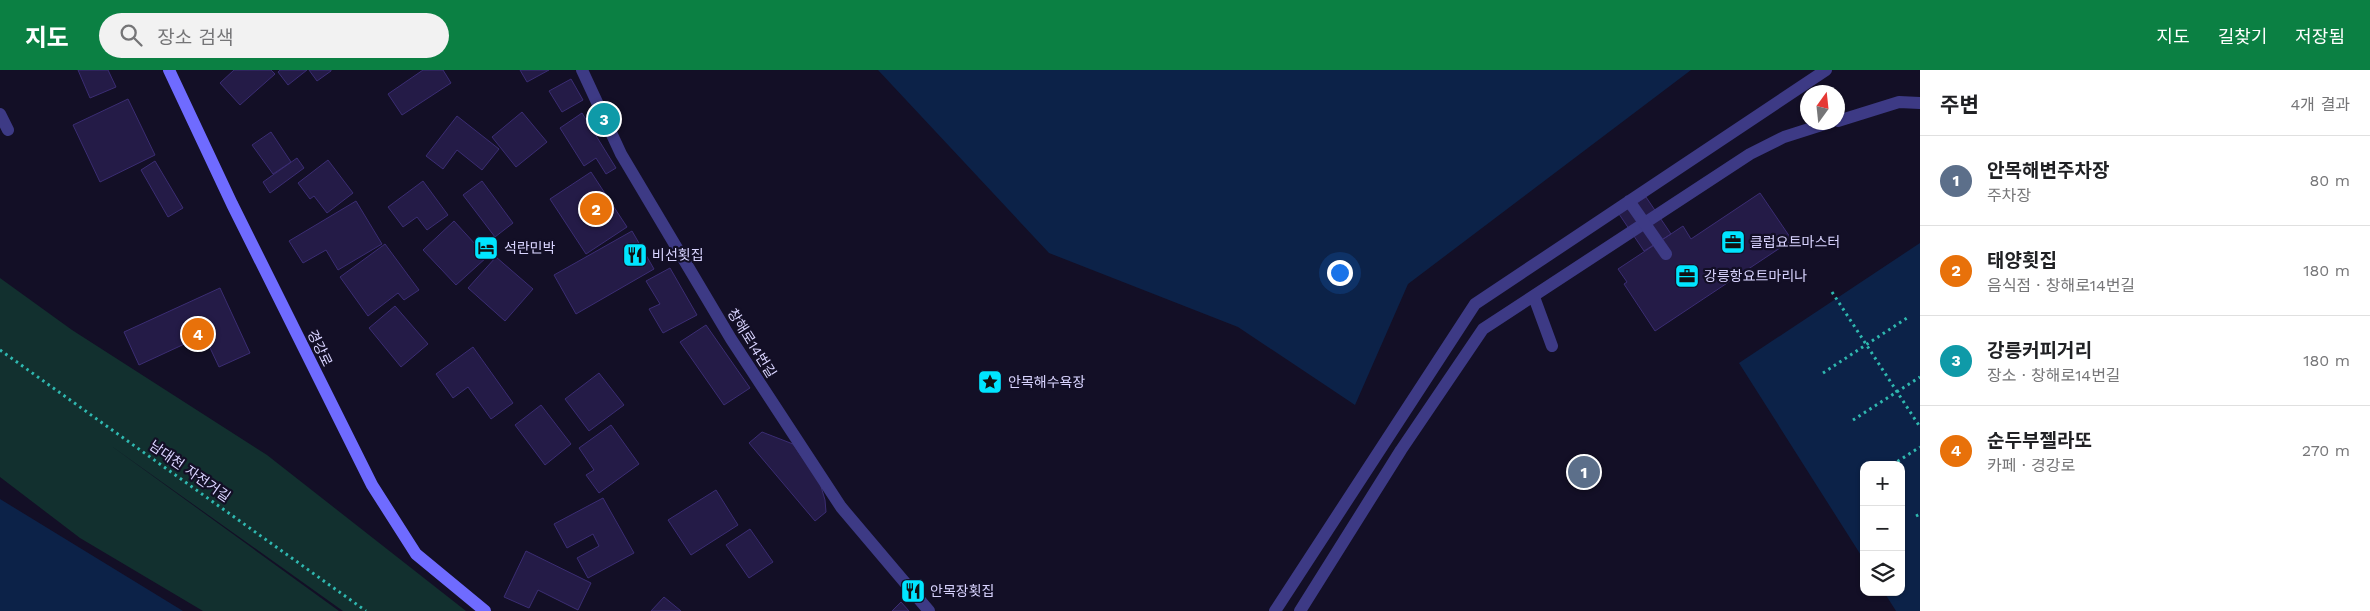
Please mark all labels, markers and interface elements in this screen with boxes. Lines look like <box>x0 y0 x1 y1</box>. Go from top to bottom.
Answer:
search box <box>99 13 449 58</box>
icon: search <box>117 21 145 49</box>
text: 지도 <box>25 24 69 52</box>
text: 장소 검색 <box>157 26 234 49</box>
text: 지도 <box>2157 26 2190 47</box>
text: 길찾기 <box>2218 26 2267 47</box>
text: 저장됨 <box>2295 26 2345 47</box>
north arrow <box>1800 85 1845 130</box>
text: 주변 <box>1940 92 1979 117</box>
text: 4개 결과 <box>2291 95 2350 114</box>
pin: 3 <box>588 100 620 138</box>
text: 안목해변주차장 <box>1987 159 2109 182</box>
text: 1 <box>1953 171 1959 190</box>
text: 80 m <box>2309 171 2350 190</box>
text: 주차장 <box>1987 186 2031 205</box>
pin: 2 <box>580 190 612 228</box>
office icon: 클럽요트마스터 <box>1720 229 1746 255</box>
place label: 클럽요트마스터 <box>1750 234 1840 250</box>
hotel icon: 석란민박 <box>473 235 499 261</box>
place label: 석란민박 <box>504 240 556 256</box>
restaurant icon: 비선횟집 <box>622 242 648 268</box>
place label: 비선횟집 <box>652 247 704 263</box>
text: 태양횟집 <box>1987 249 2057 272</box>
your location <box>1327 260 1353 286</box>
text: 2 <box>1951 261 1961 280</box>
text: 180 m <box>2303 261 2350 280</box>
office icon: 강릉항요트마리나 <box>1674 263 1700 289</box>
place label: 강릉항요트마리나 <box>1704 268 1807 284</box>
text: 음식점 · 창해로14번길 <box>1987 276 2135 295</box>
street label: 창해로14번길 <box>724 306 780 380</box>
pin: 4 <box>182 315 214 353</box>
street label: 경강로 <box>304 327 336 369</box>
text: 강릉커피거리 <box>1987 339 2092 362</box>
text: 3 <box>1951 351 1961 370</box>
text: 180 m <box>2303 351 2350 370</box>
text: 장소 · 창해로14번길 <box>1987 366 2121 385</box>
place icon: 안목해수욕장 <box>977 369 1003 395</box>
place label: 안목해수욕장 <box>1008 374 1085 390</box>
text: 순두부젤라또 <box>1987 429 2092 452</box>
street label: 남대천 자전거길 <box>147 437 233 505</box>
text: 4 <box>1951 441 1961 460</box>
text: 270 m <box>2302 441 2350 460</box>
pin: 1 <box>1568 453 1600 491</box>
text: 카페 · 경강로 <box>1987 456 2075 475</box>
map controls <box>1860 461 1905 596</box>
button: + <box>1860 461 1905 506</box>
button: − <box>1860 506 1905 551</box>
button: layers <box>1860 551 1905 596</box>
restaurant icon: 안목장횟집 <box>900 578 926 604</box>
place label: 안목장횟집 <box>930 583 994 599</box>

